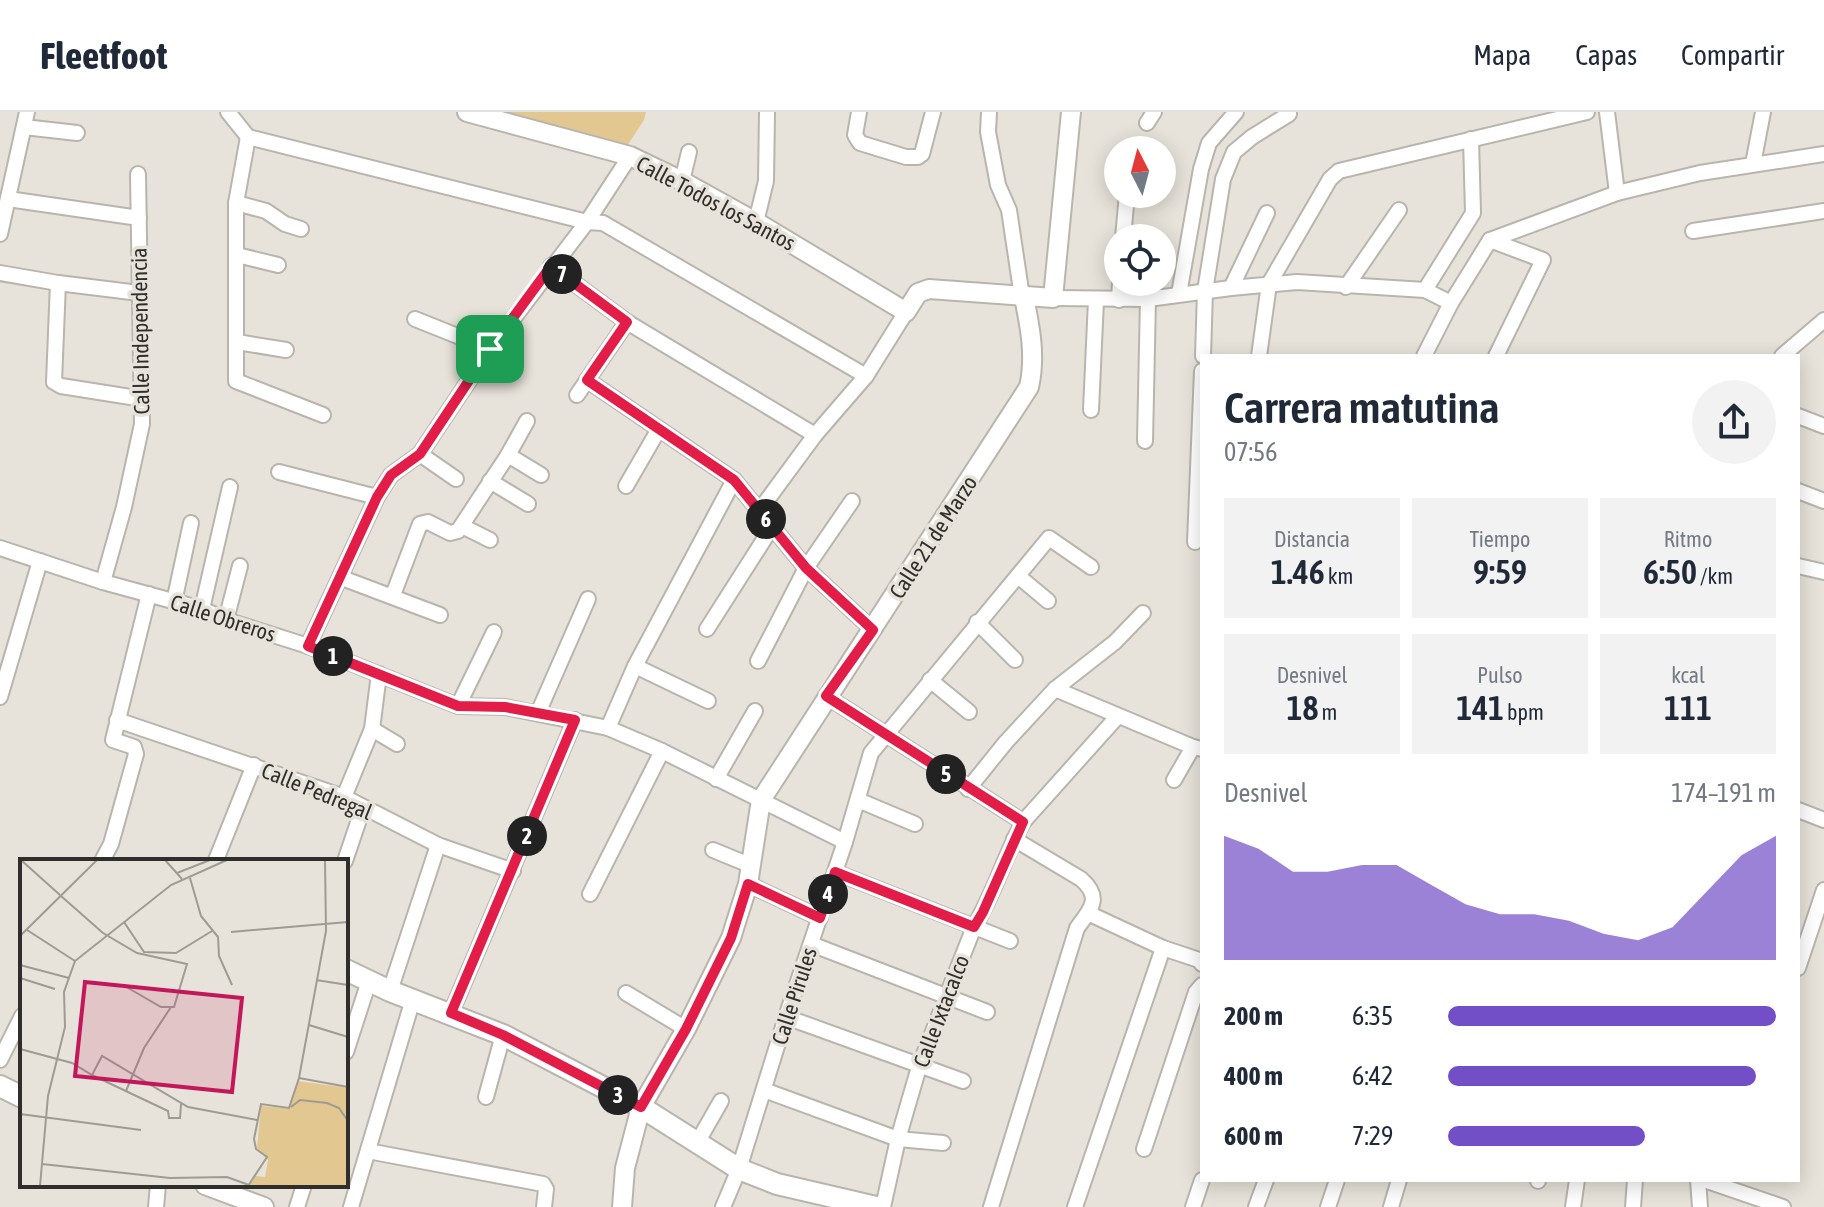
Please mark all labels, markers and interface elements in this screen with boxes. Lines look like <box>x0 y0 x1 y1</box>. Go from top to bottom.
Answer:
text: Fleetfoot <box>40 34 167 77</box>
text: Mapa <box>1473 39 1531 71</box>
text: Capas <box>1575 39 1637 71</box>
text: Compartir <box>1681 39 1784 71</box>
north arrow <box>1104 136 1176 208</box>
map controls <box>1104 136 1176 296</box>
street label: Calle Todos los Santos <box>632 150 800 256</box>
button: locate <box>1104 224 1176 296</box>
street label: Calle Independencia <box>126 247 154 415</box>
pin: 7 <box>542 254 582 294</box>
text: 7 <box>557 261 567 287</box>
pin <box>456 315 524 383</box>
icon: arrive <box>468 327 512 371</box>
button: share <box>1692 380 1776 464</box>
text: Carrera matutina <box>1224 382 1499 432</box>
text: 07:56 <box>1224 437 1278 467</box>
street label: Calle 21 de Marzo <box>884 471 982 603</box>
pin: 6 <box>746 499 786 539</box>
text: 6 <box>761 506 771 532</box>
text: Distancia <box>1274 526 1350 552</box>
text: Tiempo <box>1470 526 1530 552</box>
text: Ritmo <box>1664 526 1712 552</box>
text: 1.46 <box>1271 552 1325 591</box>
text: 9:59 <box>1473 552 1527 591</box>
text: 6:50 <box>1643 552 1697 591</box>
text: km <box>1325 563 1353 589</box>
text: /km <box>1697 563 1733 589</box>
street label: Calle Obreros <box>167 589 279 647</box>
pin: 1 <box>313 636 353 676</box>
text: 1 <box>328 643 338 669</box>
text: Desnivel <box>1277 662 1347 688</box>
text: Pulso <box>1477 662 1523 688</box>
text: kcal <box>1671 662 1705 688</box>
text: 18 <box>1287 688 1319 727</box>
text: 141 <box>1456 688 1504 727</box>
text: 111 <box>1664 688 1712 727</box>
text: m <box>1319 699 1337 725</box>
text: bpm <box>1504 699 1544 725</box>
pin: 5 <box>926 754 966 794</box>
street label: Calle Pedregal <box>258 757 376 825</box>
text: 5 <box>941 761 951 787</box>
text: Desnivel <box>1224 778 1307 808</box>
text: 174–191 m <box>1671 778 1776 808</box>
pin: 2 <box>507 816 547 856</box>
text: 2 <box>522 823 532 849</box>
inset map <box>20 859 348 1187</box>
pin: 4 <box>808 874 848 914</box>
text: 4 <box>823 881 833 907</box>
street label: Calle Pirules <box>766 944 822 1048</box>
street label: Calle Ixtacalco <box>908 951 974 1071</box>
text: 200 m <box>1224 1001 1283 1031</box>
text: 6:35 <box>1352 1001 1393 1031</box>
text: 400 m <box>1224 1061 1283 1091</box>
text: 6:42 <box>1352 1061 1393 1091</box>
pin: 3 <box>598 1075 638 1115</box>
text: 3 <box>613 1082 623 1108</box>
text: 600 m <box>1224 1121 1283 1151</box>
text: 7:29 <box>1352 1121 1393 1151</box>

